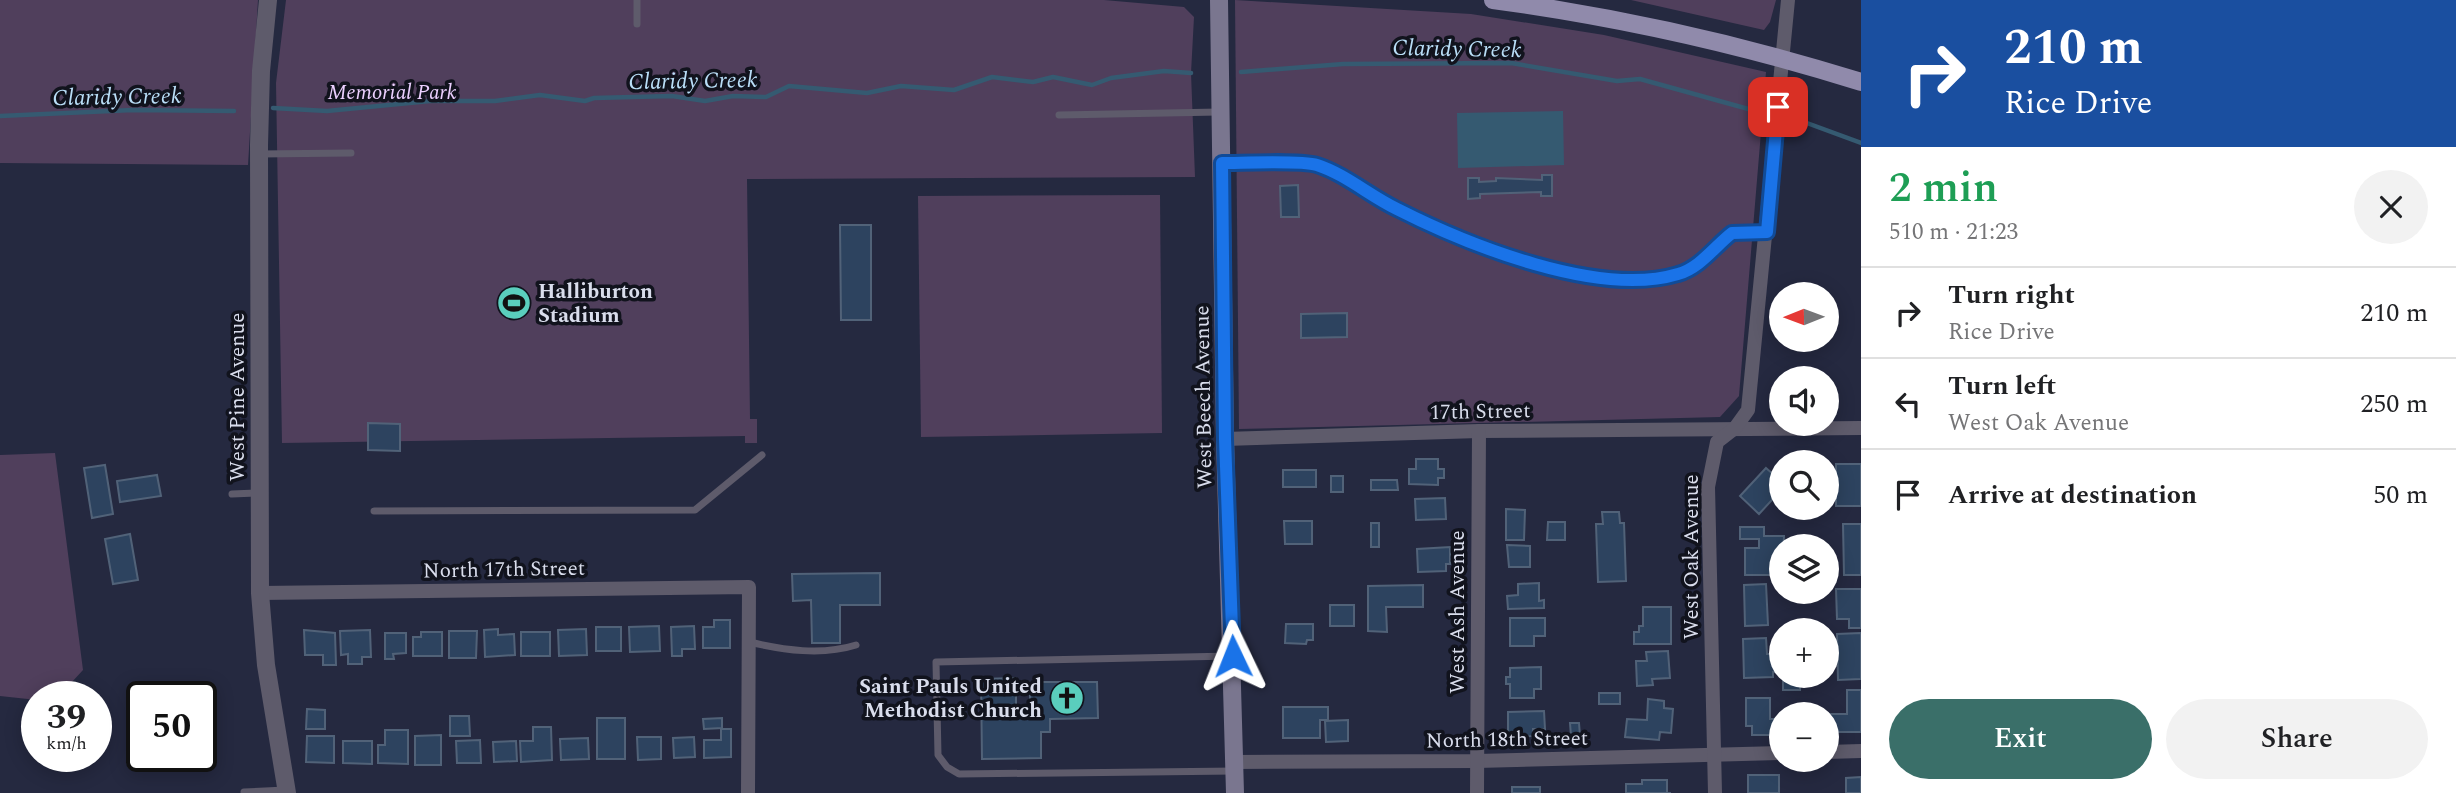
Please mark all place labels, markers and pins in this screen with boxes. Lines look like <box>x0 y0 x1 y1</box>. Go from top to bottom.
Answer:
pin <box>1748 77 1808 137</box>
place label: Halliburton Stadium <box>538 276 653 332</box>
sports icon: Halliburton Stadium <box>495 284 533 322</box>
place label: Saint Pauls United Methodist Church <box>859 671 1042 727</box>
church icon: Saint Pauls United Methodist Church <box>1048 679 1086 717</box>

